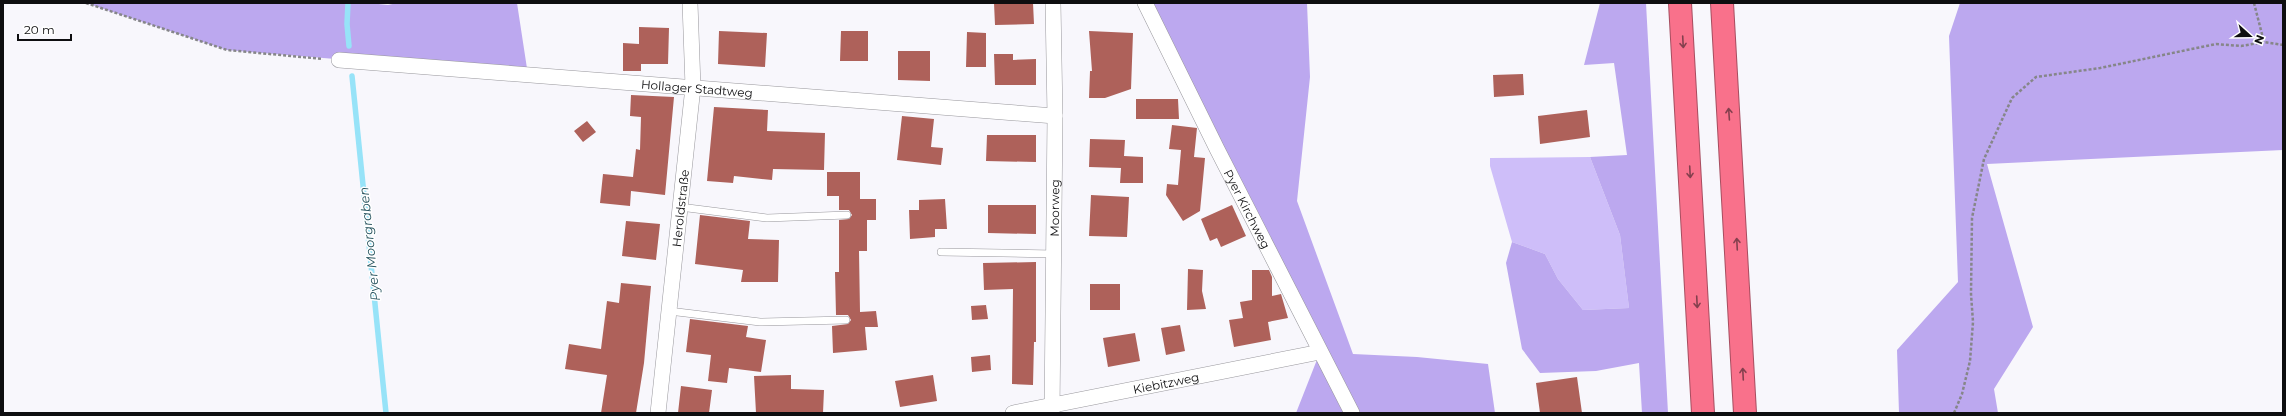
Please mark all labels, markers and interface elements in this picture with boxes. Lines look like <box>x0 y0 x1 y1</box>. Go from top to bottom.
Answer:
scale bar <box>18 16 71 42</box>
north arrow <box>2230 16 2270 56</box>
text: 20 m <box>24 22 55 37</box>
text: N <box>2251 33 2267 46</box>
one-way arrow <box>1679 35 1686 48</box>
street label: Hollager Stadtweg <box>640 76 753 100</box>
one-way arrow <box>1726 108 1733 121</box>
one-way arrow <box>1687 165 1694 178</box>
street label: Pyer Kirchweg <box>1221 167 1274 251</box>
street label: Heroldstraße <box>668 169 692 248</box>
street label: Moorweg <box>1046 179 1062 237</box>
water label: Pyer Moorgraben <box>355 186 383 302</box>
one-way arrow <box>1733 238 1740 251</box>
one-way arrow <box>1693 295 1701 308</box>
one-way arrow <box>1740 368 1747 381</box>
street label: Kiebitzweg <box>1132 369 1200 396</box>

